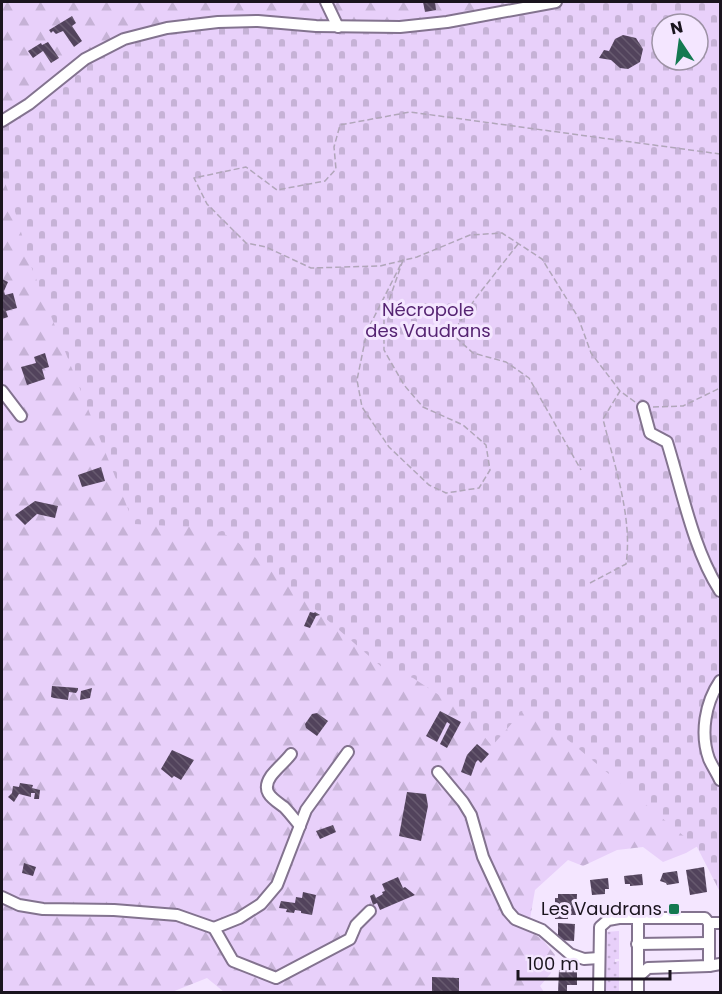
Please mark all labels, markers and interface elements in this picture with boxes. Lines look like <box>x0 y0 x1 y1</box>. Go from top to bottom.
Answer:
north arrow <box>650 12 710 72</box>
text: N <box>668 15 685 40</box>
park label: Nécropole des Vaudrans <box>365 297 491 343</box>
place label: Les Vaudrans <box>541 896 662 921</box>
marker: Les Vaudrans <box>667 902 681 916</box>
scale bar <box>518 943 670 981</box>
text: 100 m <box>527 951 579 976</box>

